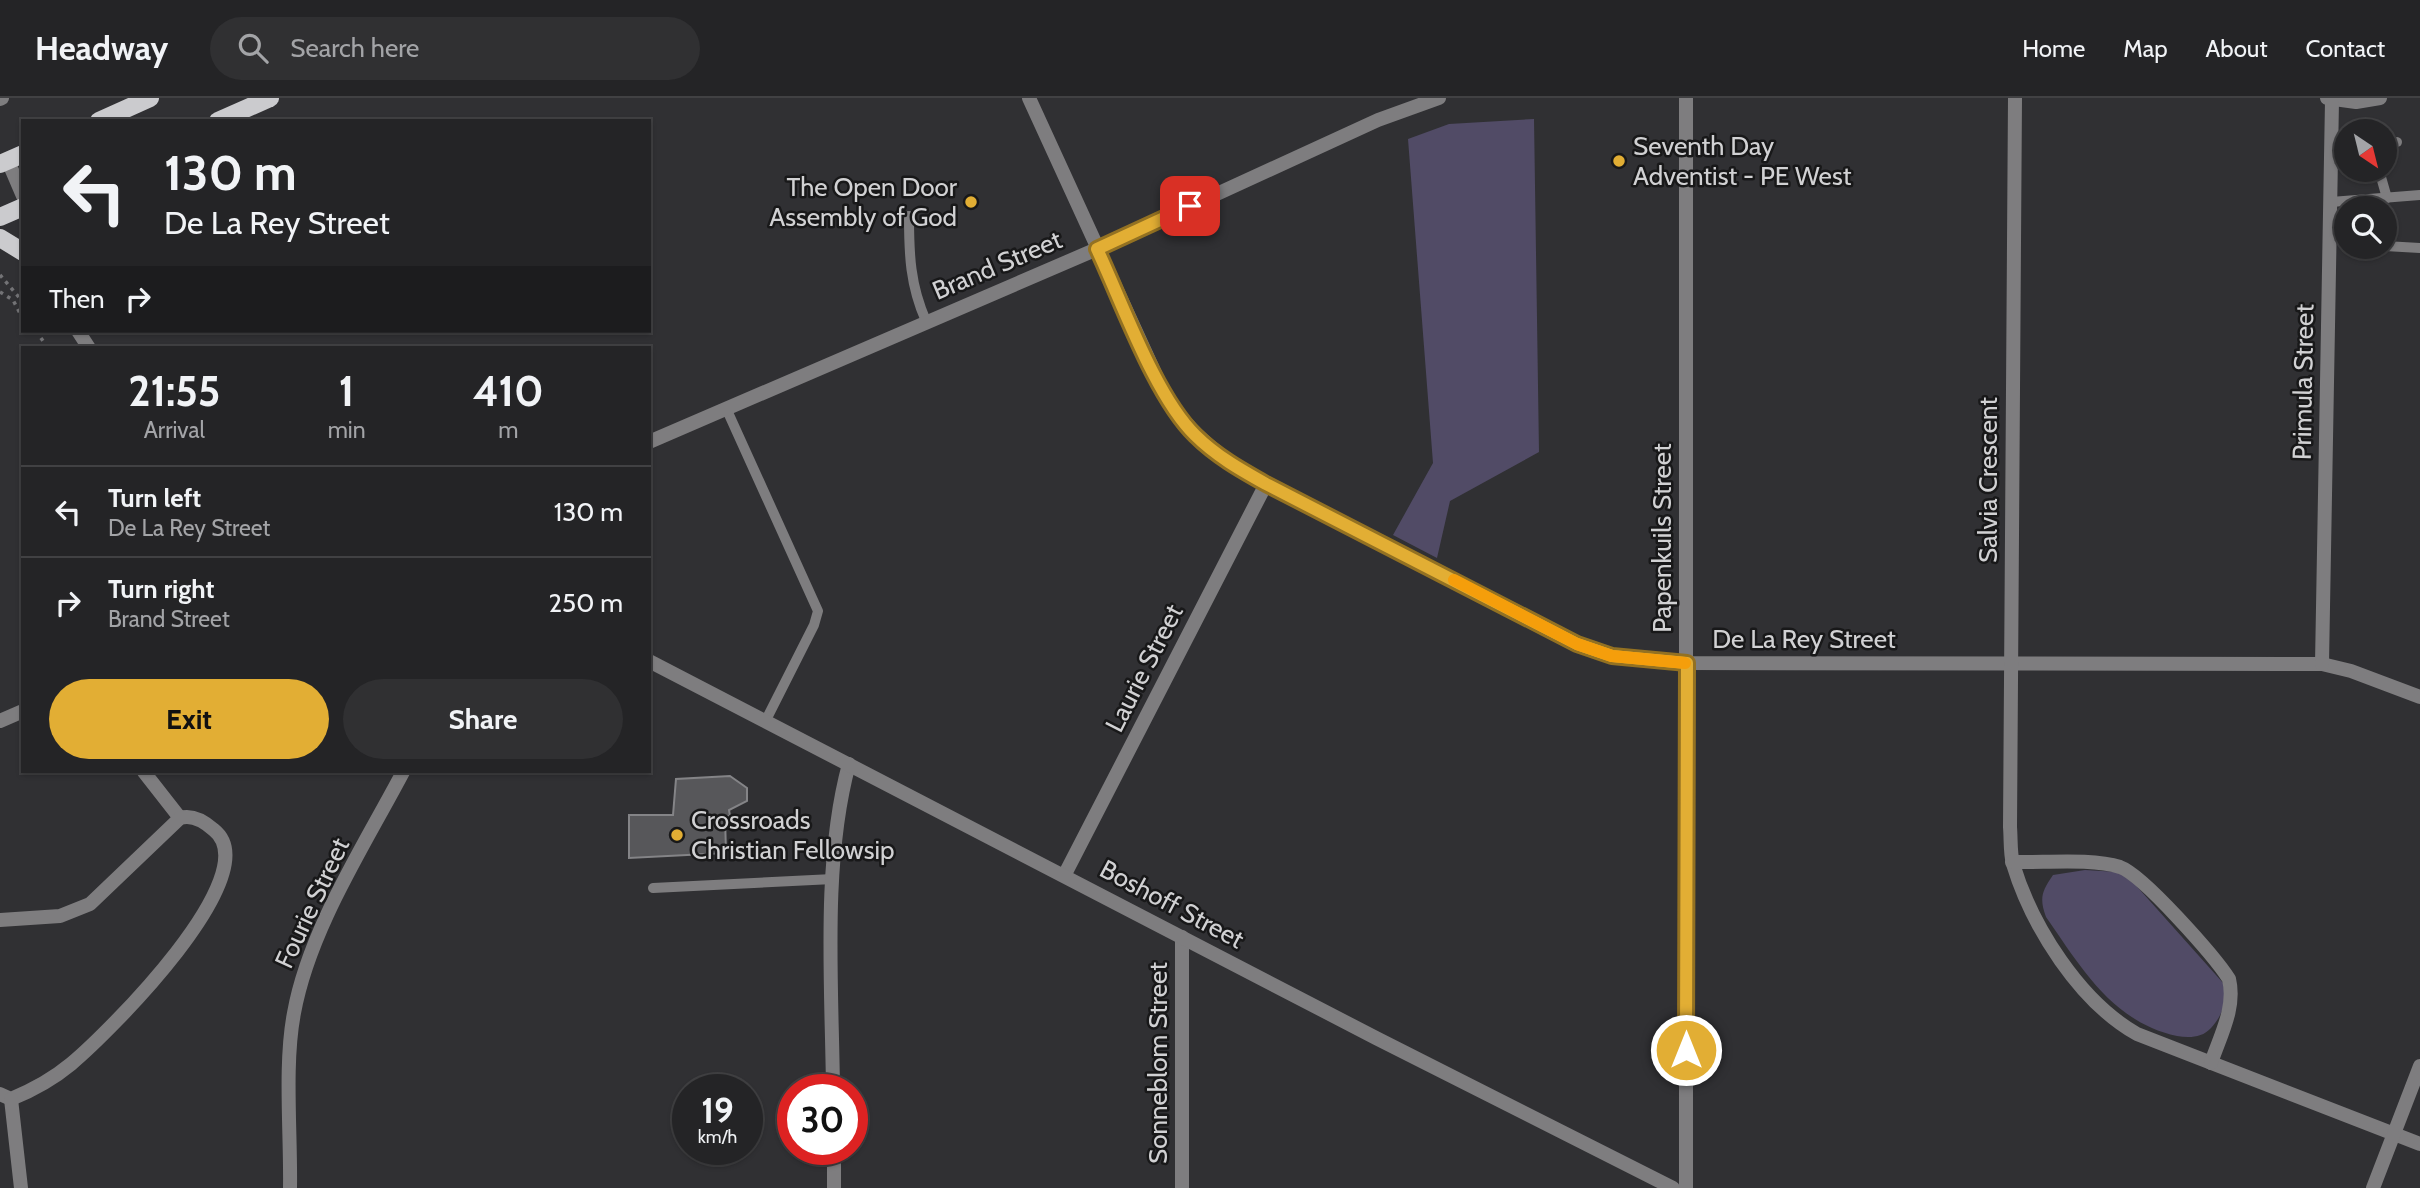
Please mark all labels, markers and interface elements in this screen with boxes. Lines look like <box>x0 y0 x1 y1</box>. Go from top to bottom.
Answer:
search box <box>210 17 700 80</box>
text: Headway <box>35 28 168 68</box>
icon: search <box>234 29 272 67</box>
text: Search here <box>290 32 419 64</box>
text: Home <box>2022 34 2085 63</box>
text: Map <box>2123 34 2168 63</box>
text: About <box>2206 34 2268 63</box>
text: Contact <box>2306 34 2385 63</box>
north arrow <box>2334 119 2398 182</box>
map controls <box>2334 119 2397 259</box>
place label: Seventh Day Adventist - PE West <box>1633 130 1852 192</box>
text: 130 m <box>164 143 297 202</box>
icon: left <box>49 147 140 238</box>
marker: Seventh Day Adventist - PE West <box>1611 153 1627 169</box>
place label: The Open Door Assembly of God <box>769 171 958 233</box>
pin <box>1160 176 1220 236</box>
icon: arrive <box>1171 187 1209 225</box>
marker: The Open Door Assembly of God <box>963 194 979 210</box>
button: search <box>2334 196 2397 259</box>
text: De La Rey Street <box>164 203 390 242</box>
street label: Brand Street <box>927 223 1067 307</box>
icon: right <box>119 280 157 318</box>
text: Then <box>49 283 105 315</box>
street label: Primula Street <box>2286 303 2320 460</box>
text: 21:55 <box>128 365 220 417</box>
text: 1 <box>339 365 354 417</box>
text: 410 <box>473 365 544 417</box>
street label: Salvia Crescent <box>1972 397 2004 563</box>
text: Arrival <box>144 416 205 444</box>
text: min <box>328 416 366 444</box>
text: m <box>498 416 518 444</box>
street label: Papenkuils Street <box>1646 443 1678 633</box>
text: Turn left <box>108 482 201 514</box>
icon: left <box>49 493 87 531</box>
text: 130 m <box>554 496 623 528</box>
text: De La Rey Street <box>108 514 270 542</box>
text: Turn right <box>108 573 214 605</box>
icon: right <box>49 584 87 622</box>
text: 250 m <box>549 587 623 619</box>
street label: Laurie Street <box>1098 599 1190 737</box>
text: Brand Street <box>108 605 230 633</box>
street label: De La Rey Street <box>1712 623 1896 655</box>
button: Exit <box>49 679 329 759</box>
button: Share <box>343 679 623 759</box>
place label: Crossroads Christian Fellowsip <box>691 804 894 866</box>
marker: Crossroads Christian Fellowsip <box>669 827 685 843</box>
street label: Fourie Street <box>268 833 356 973</box>
street label: Boshoff Street <box>1094 853 1250 955</box>
street label: Sonneblom Street <box>1142 962 1174 1164</box>
position arrow <box>1649 1013 1723 1087</box>
speed limit sign: 30 <box>777 1074 868 1165</box>
text: 19 <box>701 1089 734 1132</box>
text: km/h <box>698 1126 737 1148</box>

